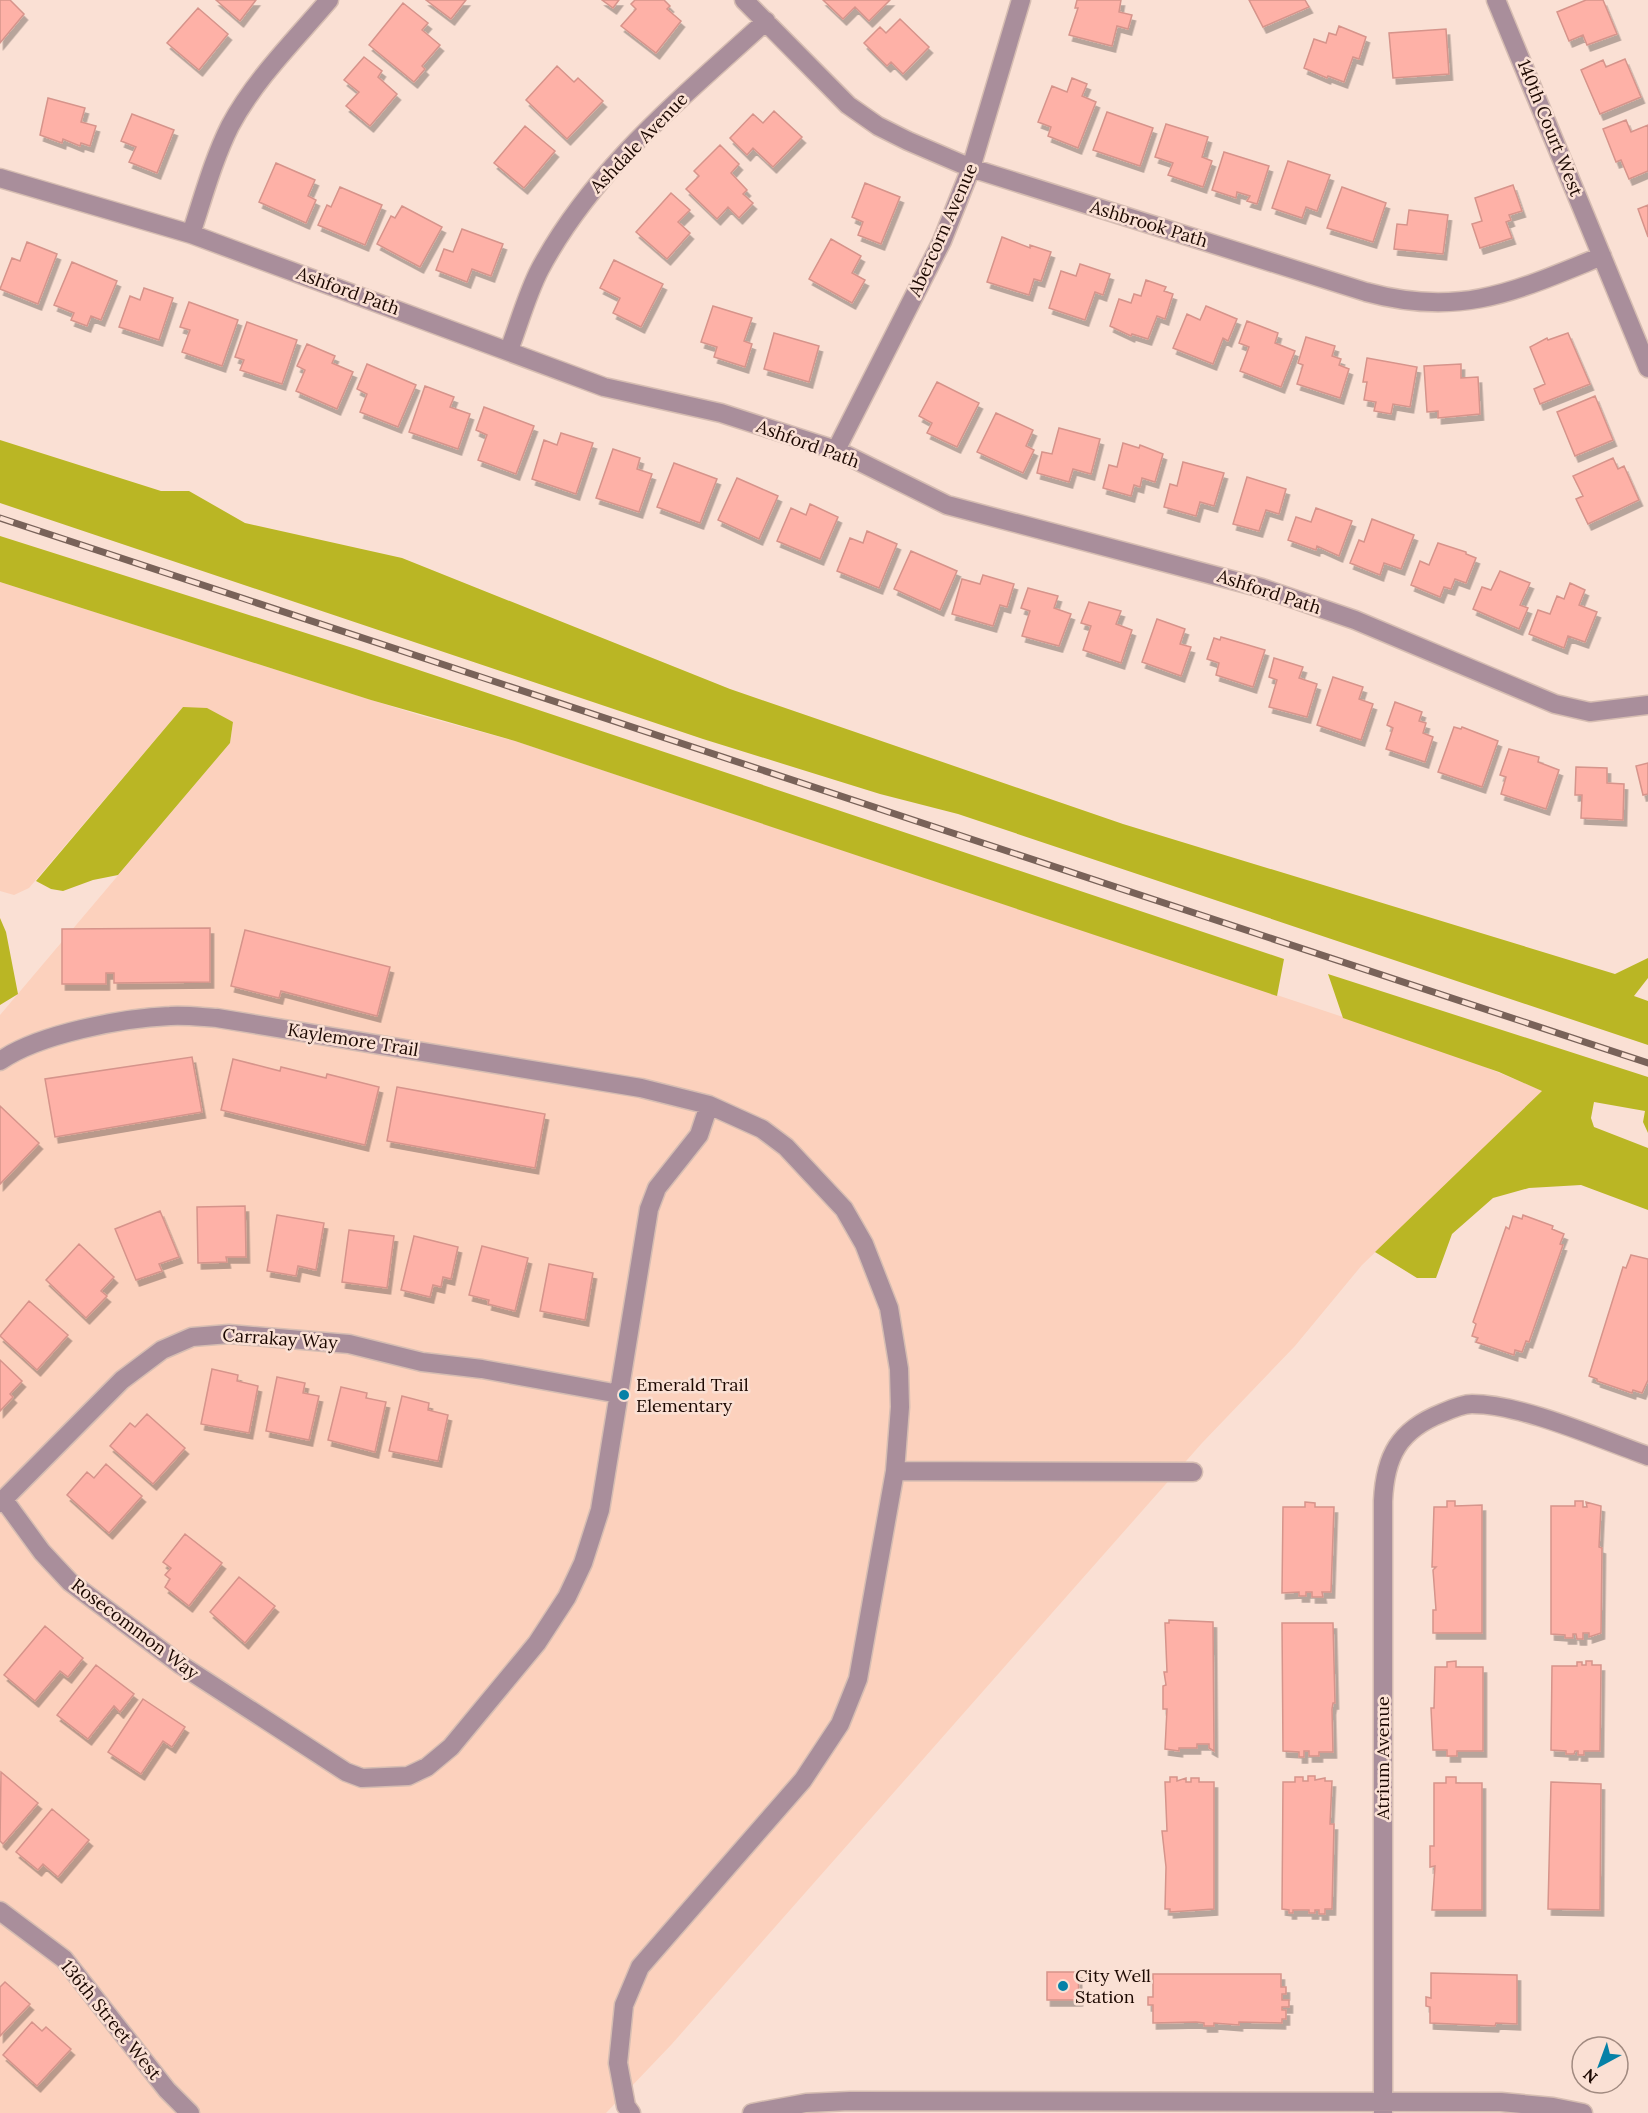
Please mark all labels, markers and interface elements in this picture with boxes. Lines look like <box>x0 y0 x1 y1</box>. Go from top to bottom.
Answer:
street label: 140th Court West <box>1513 56 1588 200</box>
street label: Ashdale Avenue <box>584 87 693 198</box>
street label: Abercorn Avenue <box>902 159 982 301</box>
street label: Ashbrook Path <box>1087 194 1211 252</box>
street label: Ashford Path <box>293 261 403 320</box>
street label: Ashford Path <box>753 414 863 473</box>
street label: Ashford Path <box>1213 564 1324 619</box>
street label: Kaylemore Trail <box>286 1018 420 1061</box>
street label: Carrakay Way <box>222 1323 339 1354</box>
place label: Emerald Trail Elementary <box>636 1373 749 1417</box>
marker: Emerald Trail Elementary <box>617 1388 631 1402</box>
street label: Rosecommon Way <box>67 1573 204 1684</box>
street label: Atrium Avenue <box>1371 1696 1394 1821</box>
street label: 136th Street West <box>56 1955 167 2084</box>
place label: City Well Station <box>1075 1964 1151 2008</box>
marker: City Well Station <box>1056 1979 1070 1993</box>
north arrow <box>1570 2035 1630 2095</box>
text: N <box>1579 2065 1601 2088</box>

